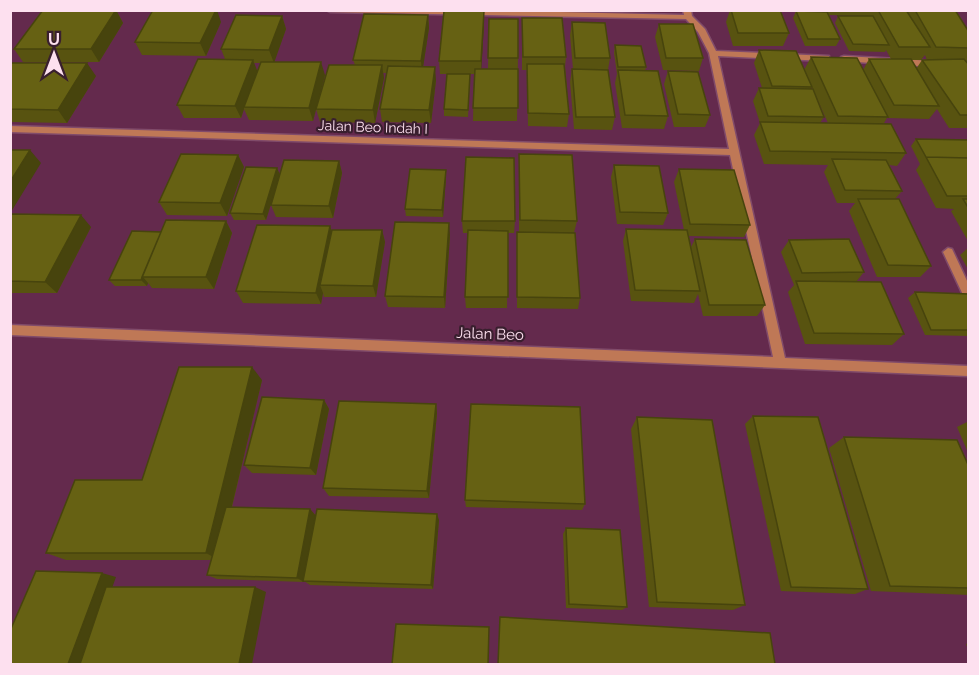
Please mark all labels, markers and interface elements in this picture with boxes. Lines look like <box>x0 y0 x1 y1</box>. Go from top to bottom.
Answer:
north arrow <box>24 24 84 84</box>
text: U <box>48 30 60 49</box>
street label: Jalan Beo Indah I <box>318 117 428 137</box>
street label: Jalan Beo <box>456 324 524 344</box>

